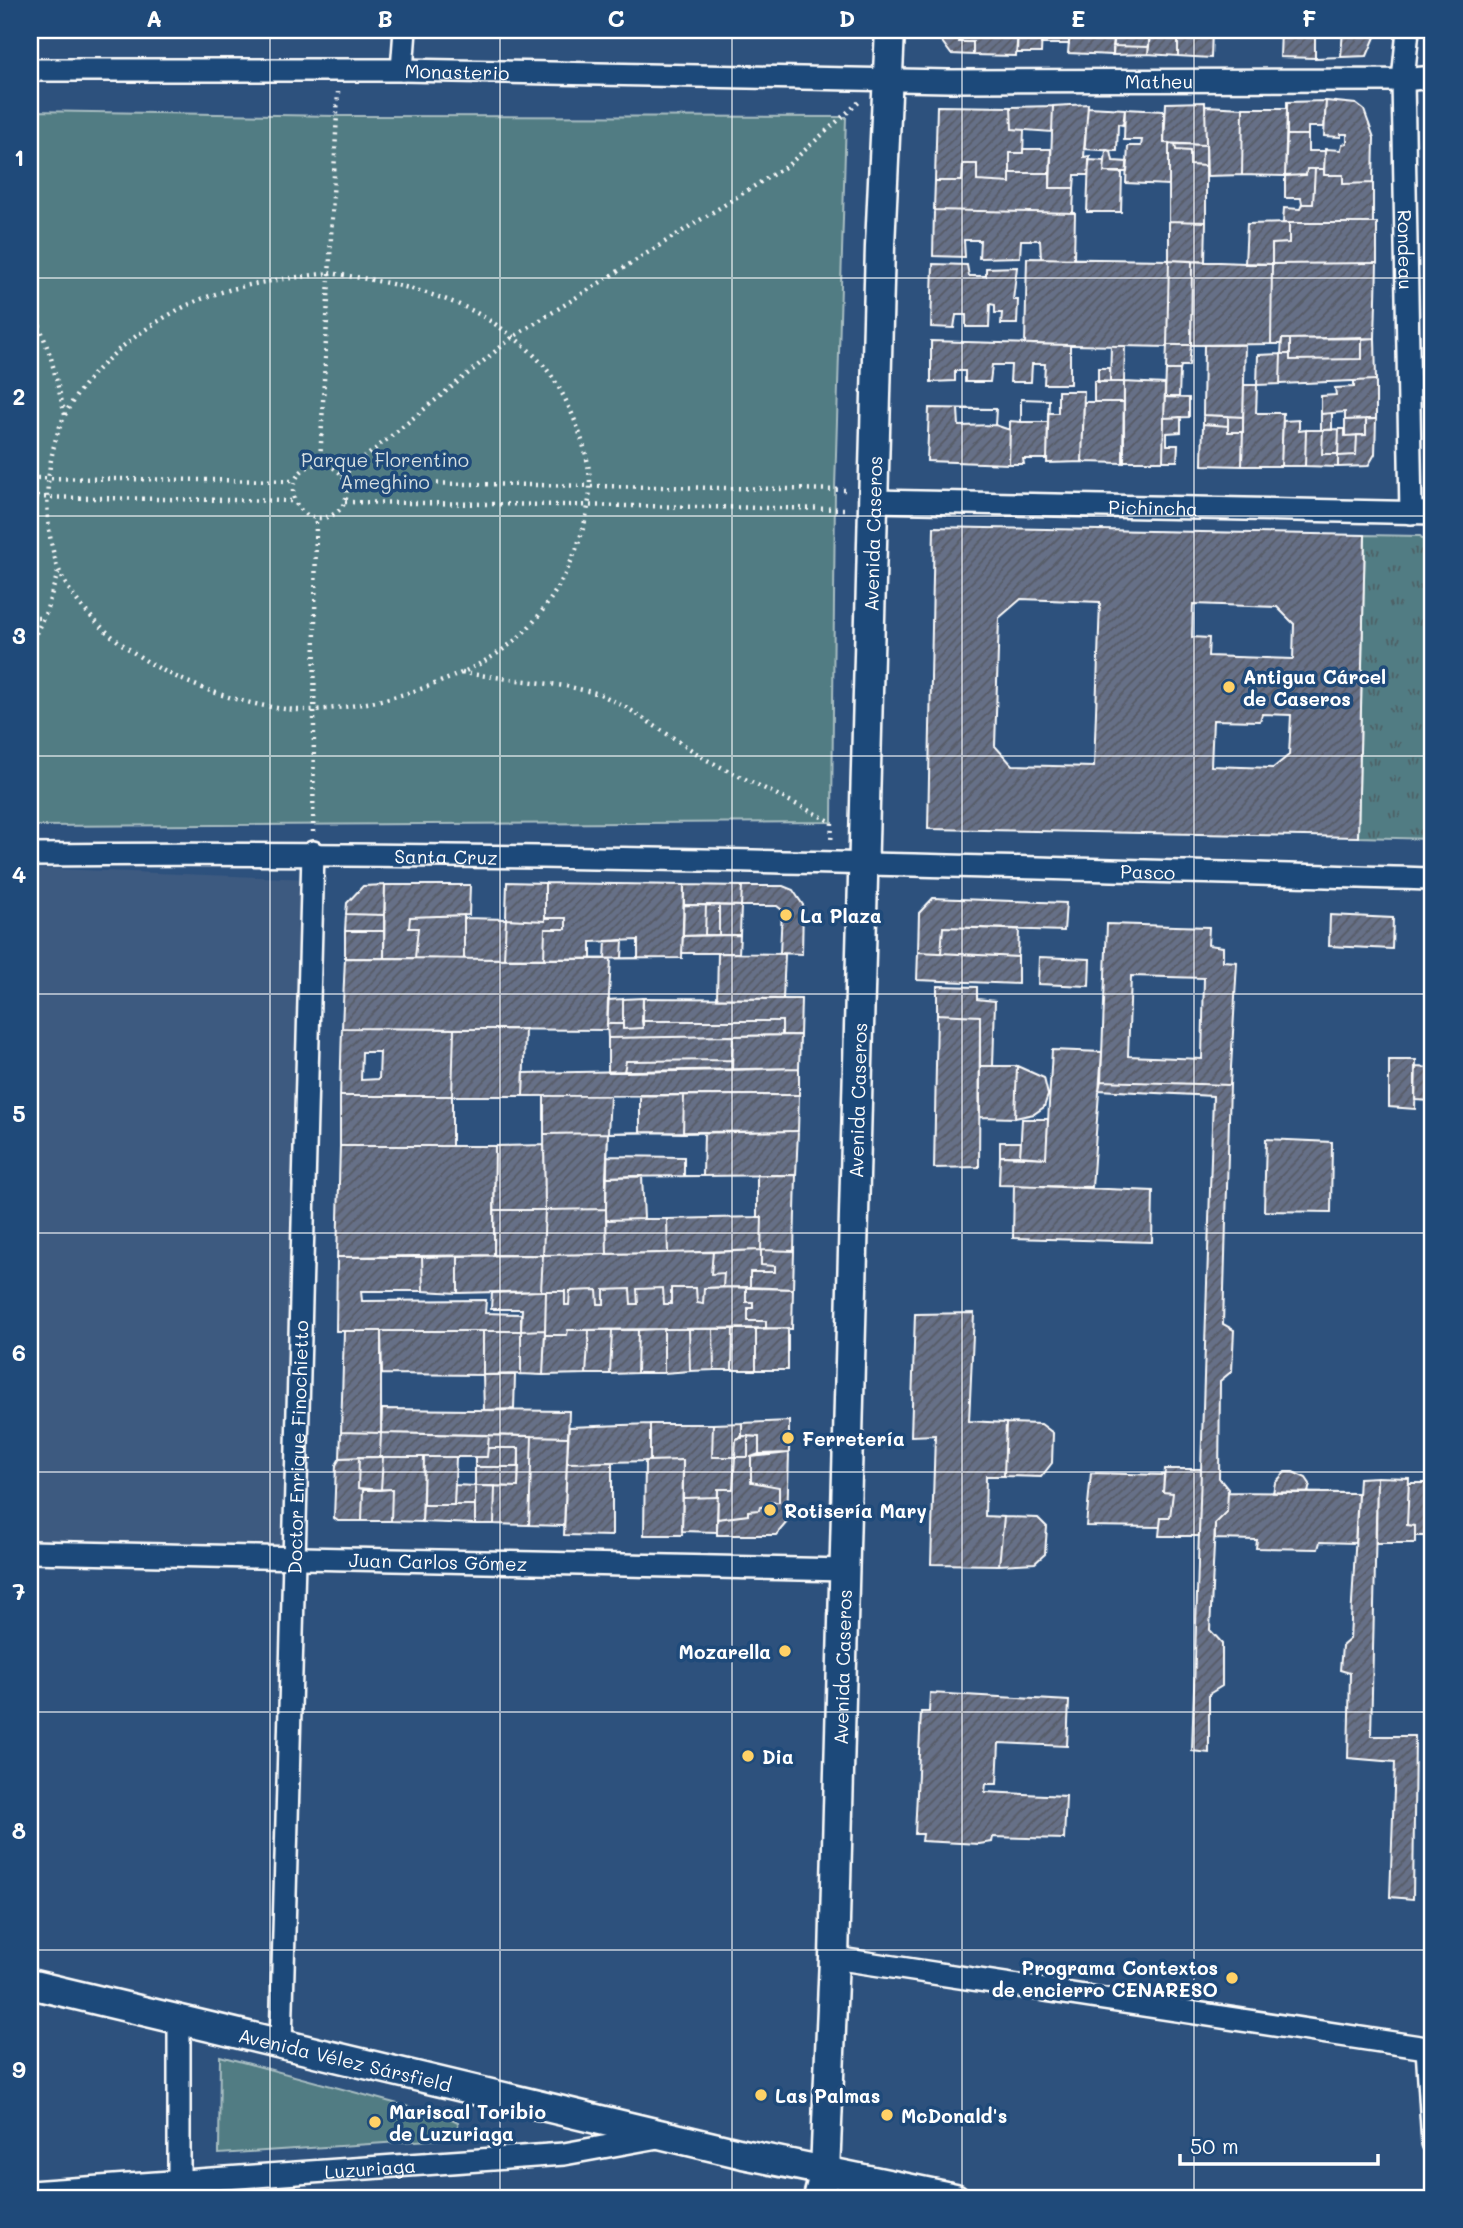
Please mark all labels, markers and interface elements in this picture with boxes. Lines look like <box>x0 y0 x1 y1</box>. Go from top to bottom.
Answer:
text: A <box>146 3 162 33</box>
text: B <box>377 3 393 33</box>
text: C <box>607 3 625 33</box>
text: D <box>839 3 855 33</box>
text: E <box>1071 3 1085 33</box>
text: F <box>1302 3 1316 33</box>
street label: Monasterio <box>404 58 510 85</box>
street label: Matheu <box>1125 68 1193 93</box>
text: 1 <box>14 142 24 172</box>
street label: Rondeau <box>1393 209 1419 290</box>
text: 2 <box>13 381 25 411</box>
park label: Parque Florentino Ameghino <box>301 447 469 494</box>
street label: Avenida Caseros <box>858 455 887 612</box>
street label: Pichincha <box>1108 494 1198 520</box>
text: 3 <box>12 620 26 650</box>
place label: Antigua Cárcel de Caseros <box>1243 664 1386 711</box>
marker: Antigua Cárcel de Caseros <box>1221 679 1237 695</box>
street label: Santa Cruz <box>394 843 498 869</box>
street label: Pasco <box>1120 858 1176 884</box>
text: 4 <box>12 859 26 889</box>
place label: La Plaza <box>800 903 882 928</box>
marker: La Plaza <box>778 907 794 923</box>
street label: Avenida Caseros <box>842 1022 872 1179</box>
text: 5 <box>12 1098 26 1128</box>
street label: Doctor Enrique Finochietto <box>281 1320 313 1574</box>
text: 6 <box>12 1337 26 1367</box>
place label: Ferretería <box>802 1426 905 1451</box>
marker: Ferretería <box>780 1430 796 1446</box>
place label: Rotisería Mary <box>784 1498 927 1523</box>
marker: Rotisería Mary <box>762 1502 778 1518</box>
street label: Juan Carlos Gómez <box>348 1547 527 1575</box>
text: 7 <box>13 1576 26 1606</box>
street label: Avenida Caseros <box>827 1589 856 1745</box>
place label: Mozarella <box>679 1639 771 1664</box>
marker: Mozarella <box>777 1643 793 1659</box>
place label: Dia <box>762 1744 794 1769</box>
marker: Dia <box>740 1748 756 1764</box>
text: 8 <box>12 1815 26 1845</box>
place label: Programa Contextos de encierro CENARESO <box>992 1955 1218 2002</box>
marker: Programa Contextos de encierro CENARESO <box>1224 1970 1240 1986</box>
street label: Avenida Vélez Sársfield <box>236 2022 454 2097</box>
text: 9 <box>12 2054 26 2084</box>
place label: Las Palmas <box>775 2083 880 2108</box>
marker: Las Palmas <box>753 2087 769 2103</box>
place label: Mariscal Toribio de Luzuriaga <box>389 2099 546 2146</box>
place label: McDonald's <box>901 2103 1007 2128</box>
marker: McDonald's <box>879 2107 895 2123</box>
marker: Mariscal Toribio de Luzuriaga <box>367 2114 383 2130</box>
scale bar <box>1180 2123 1377 2167</box>
text: 50 m <box>1190 2132 1239 2159</box>
street label: Luzuriaga <box>324 2152 417 2184</box>

